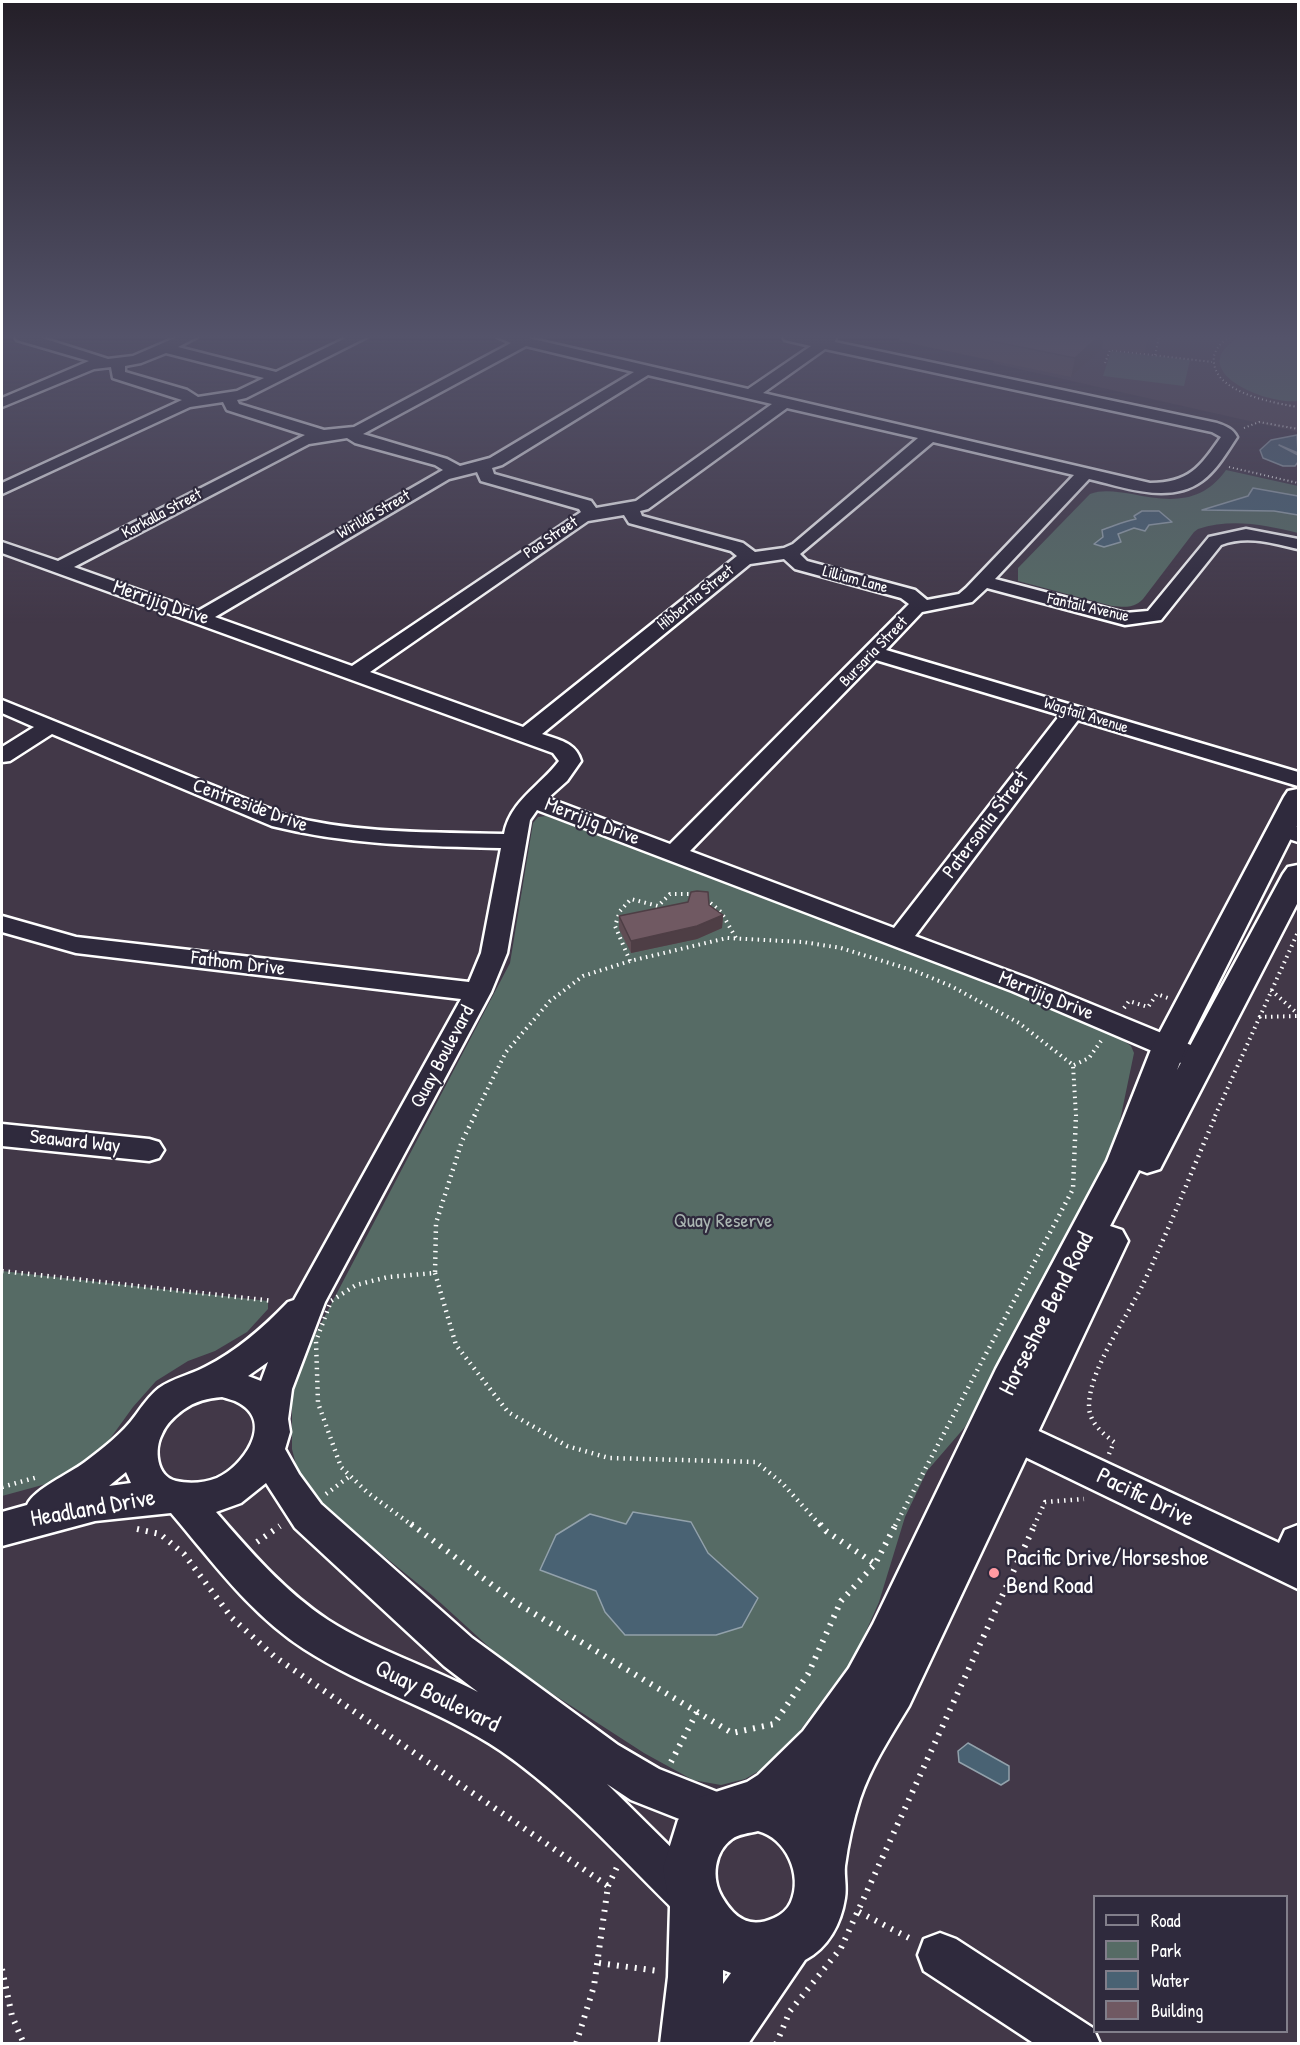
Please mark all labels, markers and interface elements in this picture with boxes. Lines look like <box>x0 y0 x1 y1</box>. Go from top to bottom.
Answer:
street label: Karkalla Street <box>119 485 205 543</box>
street label: Wirilda Street <box>334 486 414 544</box>
street label: Poa Street <box>520 513 582 563</box>
street label: Hibbertia Street <box>654 561 738 635</box>
street label: Lillium Lane <box>820 562 890 598</box>
street label: Merrijig Drive <box>110 575 212 631</box>
street label: Fantail Avenue <box>1045 589 1131 627</box>
street label: Bursaria Street <box>836 613 912 691</box>
street label: Wagtail Avenue <box>1042 694 1130 738</box>
street label: Patersonia Street <box>938 767 1034 883</box>
street label: Centreside Drive <box>189 774 311 838</box>
street label: Merrijig Drive <box>541 793 643 851</box>
street label: Fathom Drive <box>190 946 286 982</box>
street label: Merrijig Drive <box>995 966 1097 1026</box>
street label: Quay Boulevard <box>406 1002 480 1112</box>
street label: Seaward Way <box>29 1125 121 1159</box>
park label: Quay Reserve <box>674 1210 772 1234</box>
street label: Horseshoe Bend Road <box>993 1227 1101 1401</box>
street label: Pacific Drive <box>1091 1462 1199 1534</box>
street label: Headland Drive <box>28 1484 158 1534</box>
place label: Pacific Drive/Horseshoe Bend Road <box>1006 1545 1209 1601</box>
marker: Pacific Drive/Horseshoe Bend Road <box>987 1566 1001 1580</box>
street label: Quay Boulevard <box>370 1654 504 1740</box>
legend <box>1093 1895 1288 2033</box>
text: Road <box>1151 1908 1181 1933</box>
text: Park <box>1151 1938 1181 1963</box>
text: Water <box>1151 1968 1189 1993</box>
text: Building <box>1151 1998 1203 2023</box>

